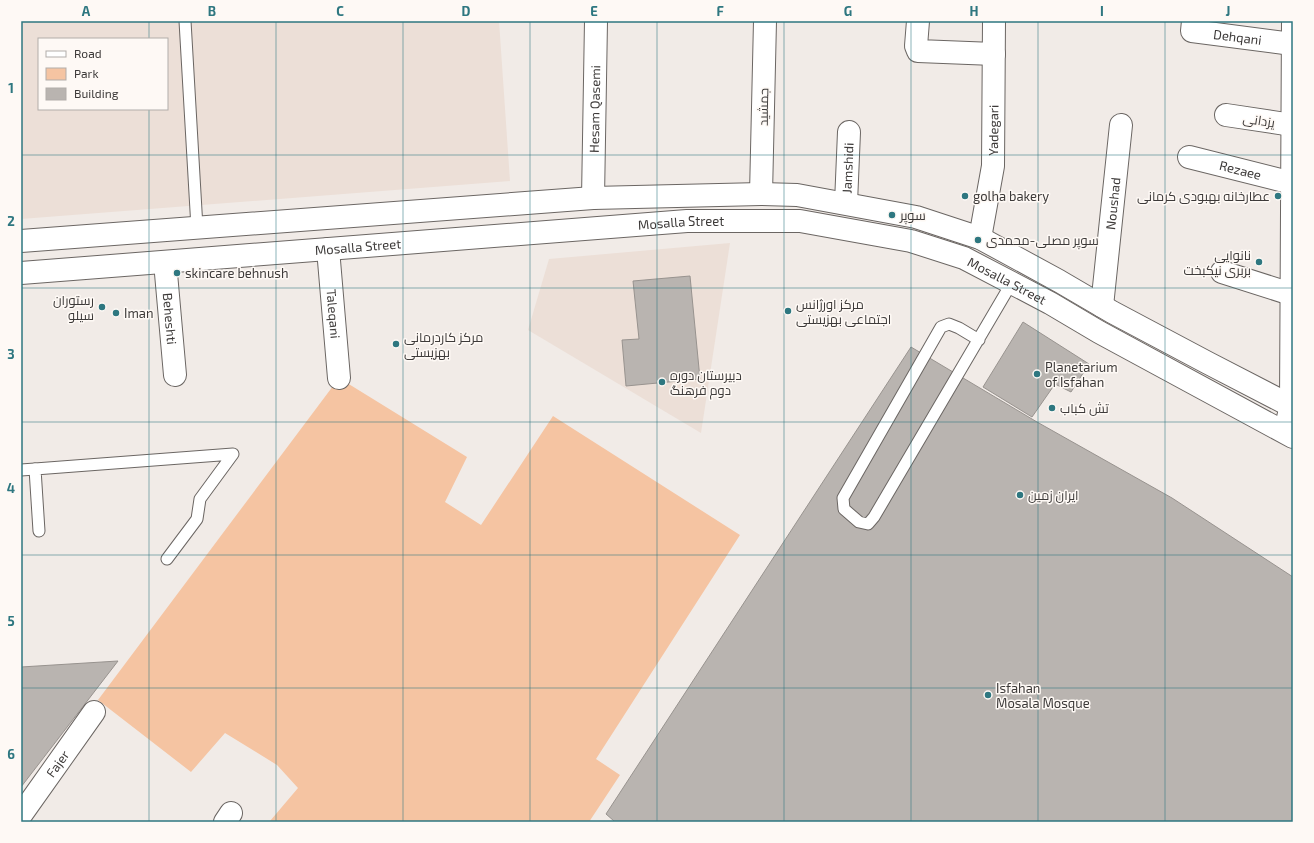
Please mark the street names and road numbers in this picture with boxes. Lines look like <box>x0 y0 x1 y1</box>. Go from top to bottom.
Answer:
street label: Dehqani <box>1212 26 1263 48</box>
street label: Hesam Qasemi <box>586 65 603 153</box>
street label: جمشید <box>755 88 771 126</box>
street label: Yadegari <box>985 105 1001 156</box>
street label: یزدانی <box>1242 110 1277 130</box>
street label: Jamshidi <box>838 142 857 194</box>
street label: Rezaee <box>1218 157 1263 183</box>
street label: Noushad <box>1102 176 1123 231</box>
street label: Mosalla Street <box>637 213 724 233</box>
street label: Mosalla Street <box>314 235 402 258</box>
street label: Mosalla Street <box>965 253 1049 308</box>
street label: Taleqani <box>323 288 344 339</box>
street label: Beheshti <box>160 292 180 345</box>
street label: Fajer <box>42 747 72 780</box>

